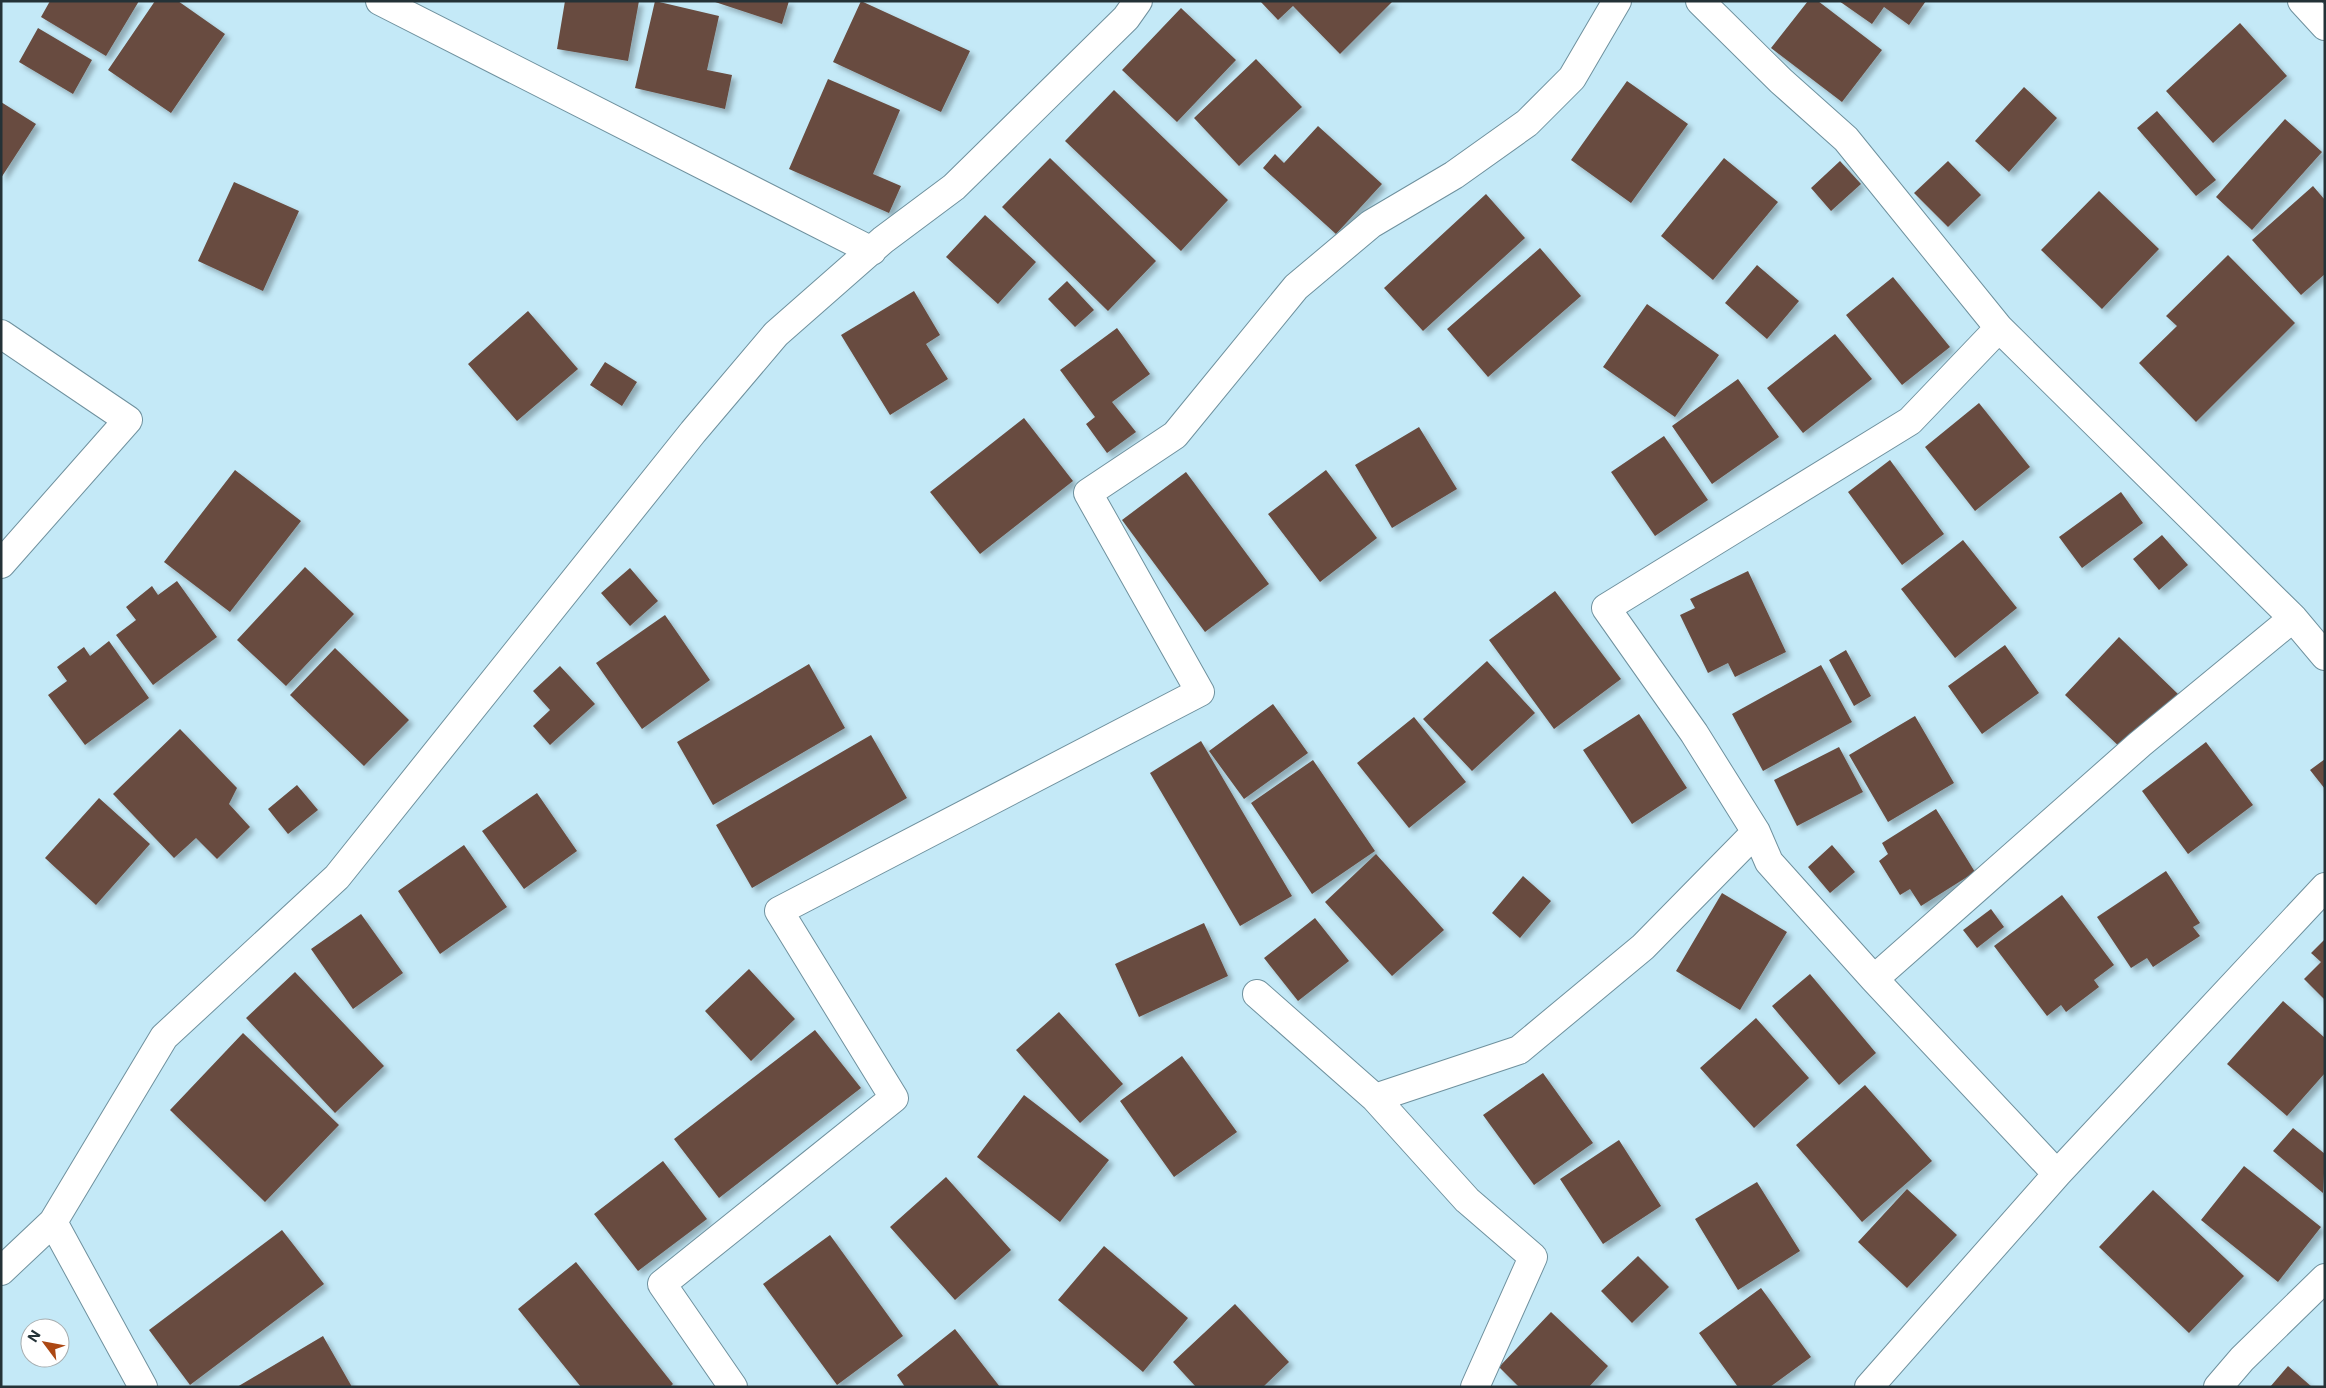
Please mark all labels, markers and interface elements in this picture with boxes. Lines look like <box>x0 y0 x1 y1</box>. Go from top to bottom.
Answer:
north arrow <box>20 1318 70 1368</box>
text: N <box>24 1327 44 1345</box>

